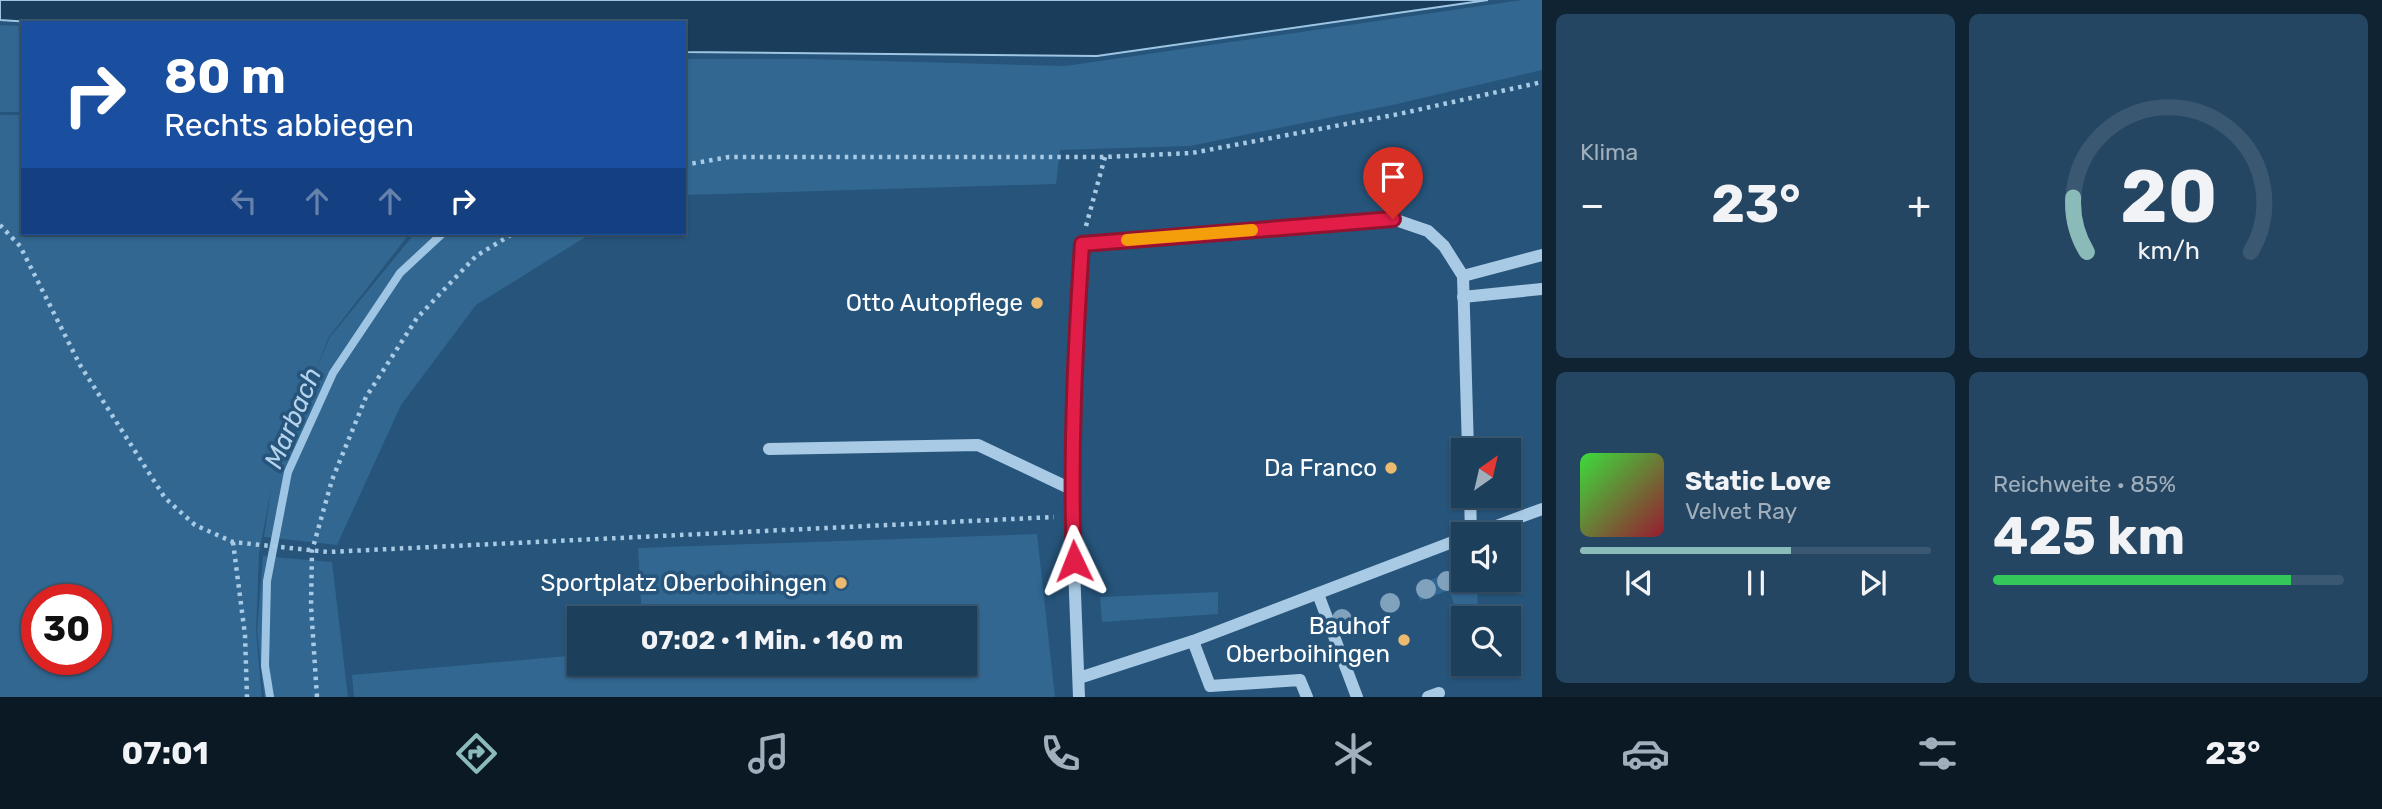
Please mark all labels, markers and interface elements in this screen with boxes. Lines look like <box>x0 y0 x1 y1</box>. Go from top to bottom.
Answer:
text: 80 m <box>164 47 286 105</box>
icon: right <box>49 49 140 140</box>
text: Rechts abbiegen <box>164 106 414 144</box>
text: Klima <box>1580 138 1638 166</box>
pin <box>1363 147 1423 219</box>
text: 20 <box>2120 154 2217 240</box>
icon: arrive <box>1374 158 1412 196</box>
text: 23° <box>1711 173 1801 235</box>
icon: left <box>225 182 263 220</box>
icon: ahead <box>298 182 336 220</box>
icon: ahead <box>371 182 409 220</box>
icon: right <box>444 182 482 220</box>
text: − <box>1580 182 1605 228</box>
text: + <box>1907 182 1931 228</box>
text: km/h <box>2137 236 2200 265</box>
place label: Otto Autopflege <box>846 289 1023 317</box>
marker: Otto Autopflege <box>1029 295 1045 311</box>
water label: Marbach <box>258 363 328 473</box>
north arrow <box>1451 438 1521 508</box>
map controls <box>1451 438 1521 676</box>
place label: Da Franco <box>1264 454 1377 482</box>
marker: Da Franco <box>1383 460 1399 476</box>
text: Static Love <box>1685 466 1831 497</box>
text: Reichweite · 85% <box>1993 470 2176 498</box>
text: Velvet Ray <box>1685 497 1797 525</box>
text: 425 km <box>1993 505 2185 567</box>
button: sound <box>1451 522 1521 592</box>
position arrow <box>1037 524 1111 598</box>
icon: previous <box>1620 564 1658 602</box>
icon: pause <box>1737 564 1775 602</box>
icon: next <box>1854 564 1892 602</box>
place label: Sportplatz Oberboihingen <box>541 569 827 597</box>
marker: Sportplatz Oberboihingen <box>833 575 849 591</box>
speed limit sign: 30 <box>21 584 112 675</box>
button: search <box>1451 606 1521 676</box>
place label: Bauhof Oberboihingen <box>1226 612 1391 668</box>
text: 07:02 · 1 Min. · 160 m <box>641 625 903 656</box>
marker: Bauhof Oberboihingen <box>1396 632 1412 648</box>
icon: directions <box>452 729 501 778</box>
icon: music <box>744 729 793 778</box>
icon: phone <box>1036 729 1085 778</box>
icon: climate <box>1329 729 1378 778</box>
icon: car <box>1621 729 1670 778</box>
icon: filters <box>1913 729 1962 778</box>
text: 07:01 <box>122 734 209 772</box>
text: 23° <box>2205 734 2260 772</box>

